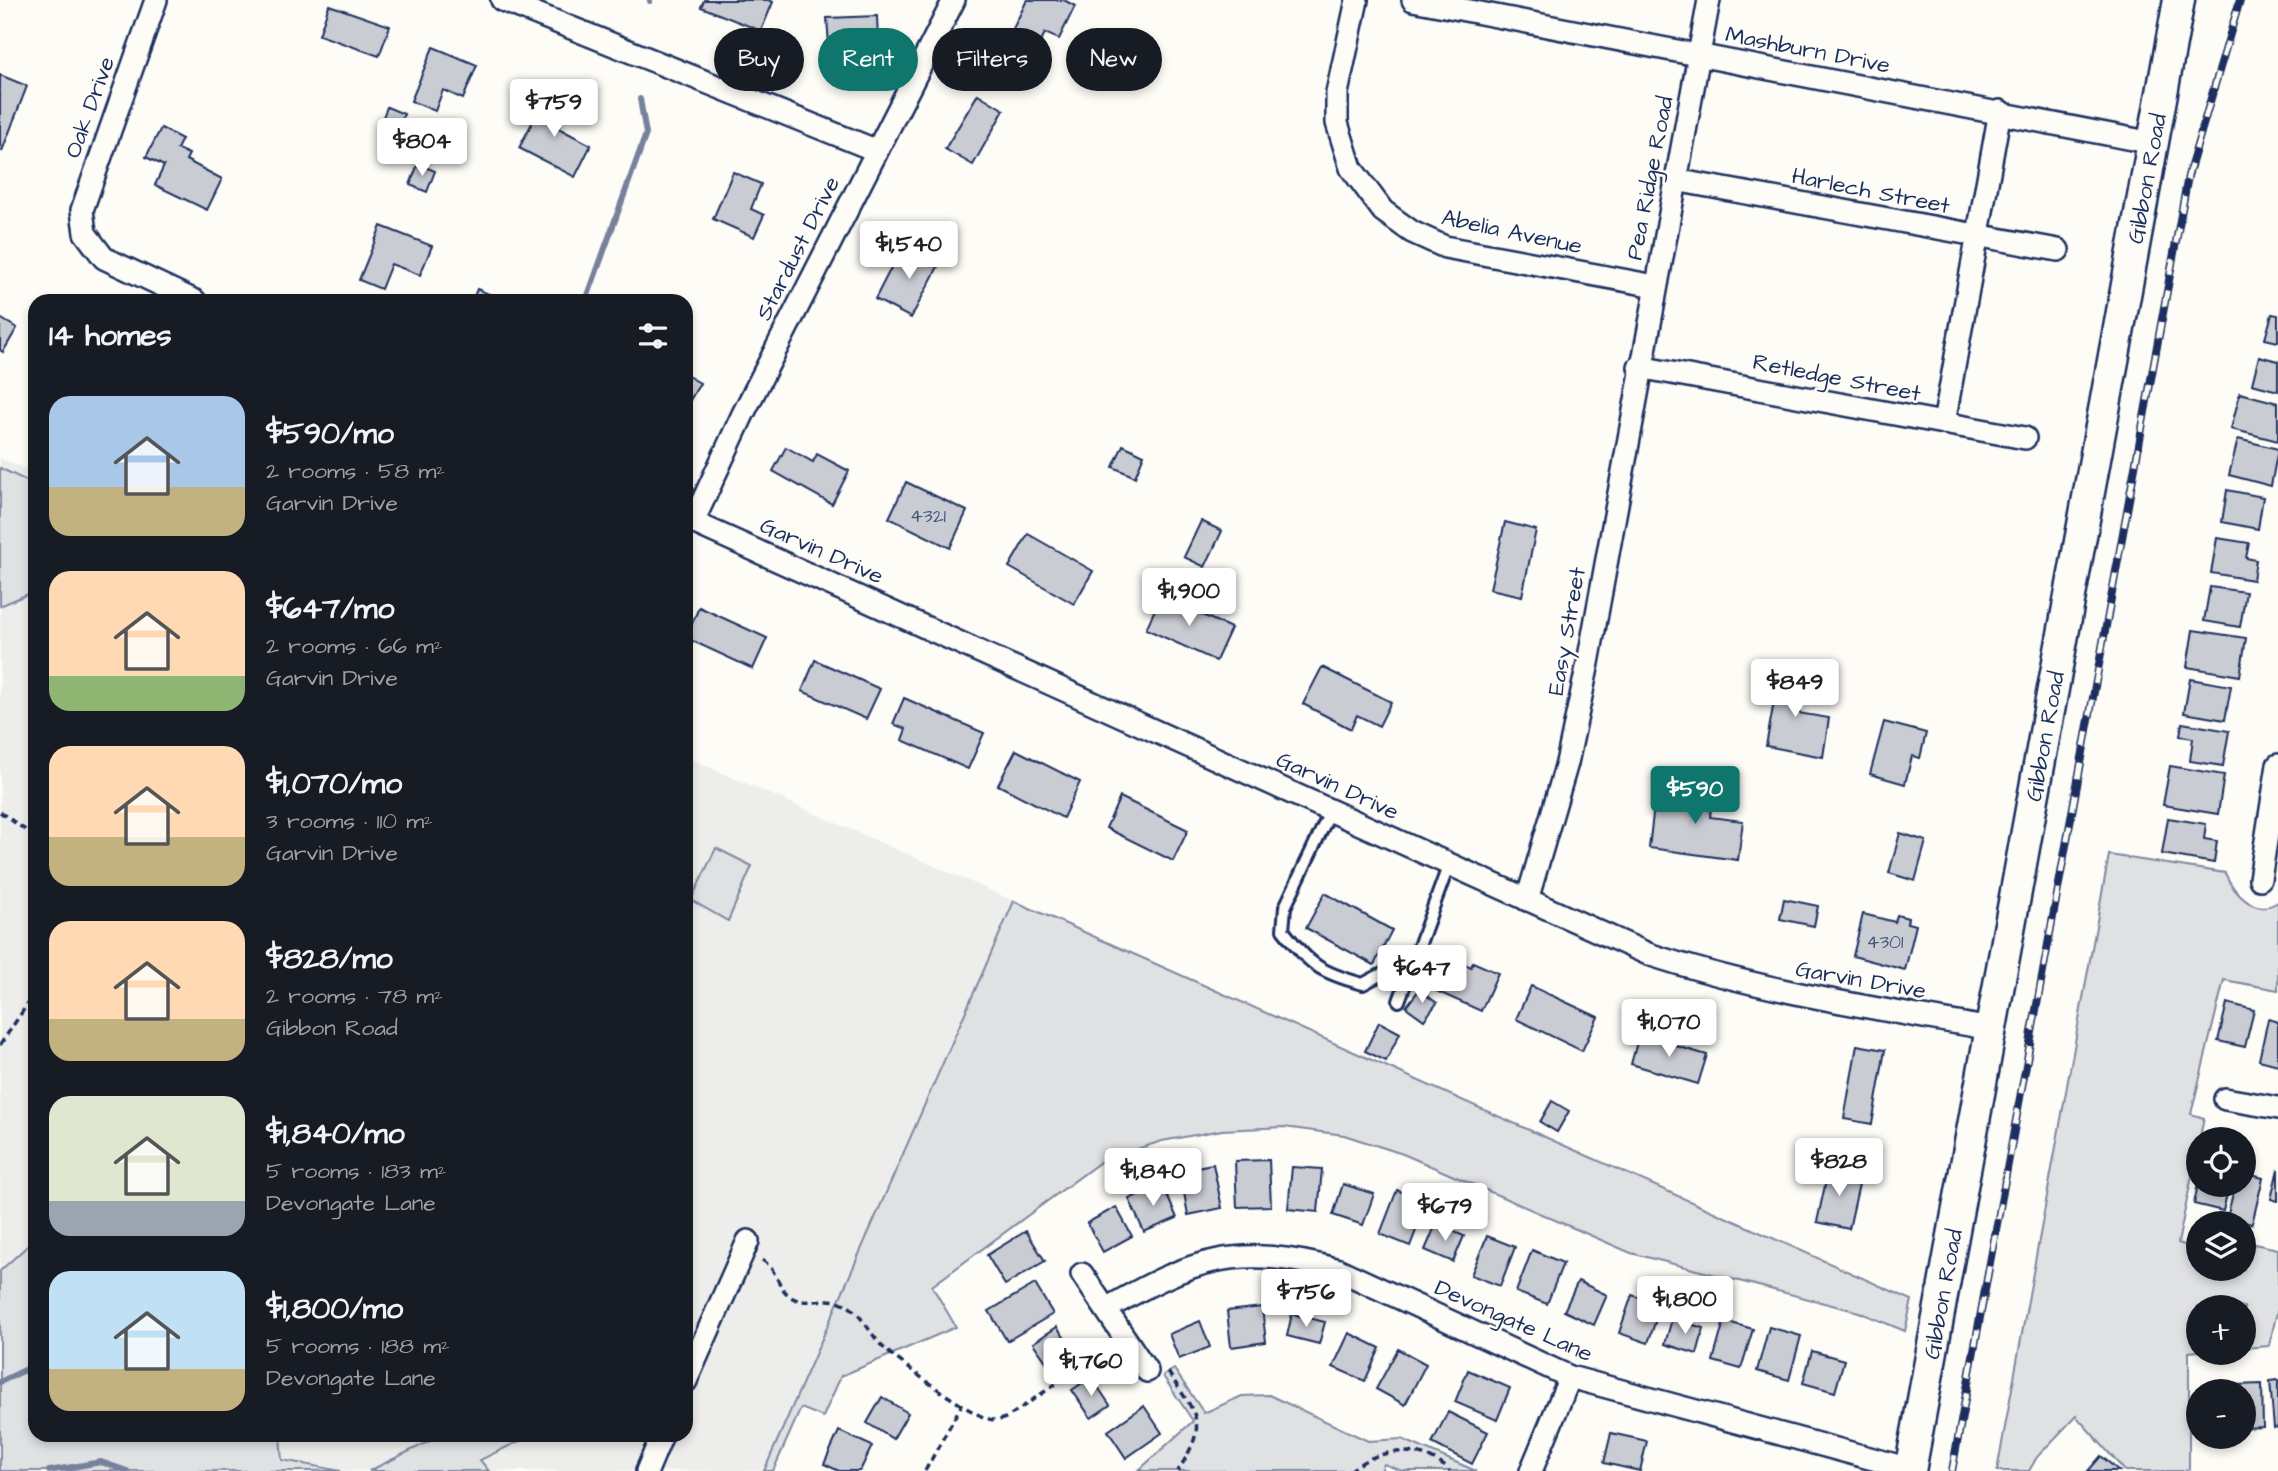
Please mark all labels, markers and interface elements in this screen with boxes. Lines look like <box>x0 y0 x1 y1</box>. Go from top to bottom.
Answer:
street label: Mashburn Drive <box>1723 18 1893 82</box>
chip: Buy <box>714 28 804 91</box>
chip: Rent <box>818 28 918 91</box>
chip: Filters <box>932 28 1052 91</box>
chip: New <box>1066 28 1162 91</box>
street label: Oak Drive <box>57 52 123 163</box>
pin: $759 <box>513 80 595 139</box>
text: $759 <box>526 86 582 118</box>
street label: Pea Ridge Road <box>1618 93 1683 263</box>
street label: Gibbon Road <box>2120 111 2175 246</box>
pin: $804 <box>381 118 463 178</box>
text: $804 <box>393 125 451 157</box>
street label: Harlech Street <box>1789 160 1953 222</box>
street label: Stardust Drive <box>748 171 848 326</box>
street label: Abelia Avenue <box>1439 201 1585 262</box>
pin: $1,540 <box>852 222 966 281</box>
text: $1,540 <box>876 228 942 260</box>
text: 14 homes <box>49 315 172 357</box>
icon: filters <box>634 317 672 355</box>
street label: Retledge Street <box>1750 346 1924 411</box>
text: $590/mo <box>266 413 394 455</box>
icon: home <box>105 424 189 508</box>
text: 2 rooms · 58 m² <box>266 455 445 487</box>
text: Garvin Drive <box>266 487 398 519</box>
house number: 4321 <box>910 503 947 530</box>
street label: Garvin Drive <box>755 509 888 592</box>
street label: Easy Street <box>1540 564 1595 698</box>
pin: $1,900 <box>1132 568 1246 628</box>
text: $1,900 <box>1158 575 1220 607</box>
text: $647/mo <box>266 588 394 630</box>
icon: home <box>105 599 189 683</box>
text: 2 rooms · 66 m² <box>266 630 443 662</box>
pin: $849 <box>1754 660 1836 719</box>
text: Garvin Drive <box>266 662 398 694</box>
text: $849 <box>1767 666 1823 698</box>
street label: Gibbon Road <box>2018 668 2073 804</box>
street label: Garvin Drive <box>1271 744 1404 828</box>
text: $1,070/mo <box>266 763 402 805</box>
pin: $590 <box>1654 766 1736 826</box>
text: $590 <box>1667 773 1723 805</box>
icon: home <box>105 774 189 858</box>
text: 3 rooms · 110 m² <box>266 805 433 837</box>
text: Garvin Drive <box>266 837 398 869</box>
house number: 4301 <box>1866 929 1904 956</box>
text: $828/mo <box>266 938 393 980</box>
pin: $647 <box>1381 946 1463 1005</box>
icon: home <box>105 949 189 1033</box>
text: $647 <box>1393 952 1451 984</box>
street label: Garvin Drive <box>1793 953 1929 1007</box>
text: 2 rooms · 78 m² <box>266 980 443 1012</box>
pin: $1,070 <box>1612 1000 1726 1059</box>
text: $1,070 <box>1637 1006 1701 1038</box>
text: Gibbon Road <box>266 1012 398 1044</box>
text: $1,840/mo <box>266 1113 405 1155</box>
icon: home <box>105 1124 189 1208</box>
map controls <box>2186 1127 2256 1449</box>
button: locate <box>2186 1127 2256 1197</box>
pin: $828 <box>1798 1138 1880 1198</box>
text: $828 <box>1811 1145 1867 1177</box>
pin: $1,840 <box>1096 1148 1210 1208</box>
text: 5 rooms · 183 m² <box>266 1155 446 1187</box>
text: $1,840 <box>1121 1155 1185 1187</box>
pin: $679 <box>1404 1184 1486 1243</box>
text: Devongate Lane <box>266 1187 436 1219</box>
text: $679 <box>1418 1190 1472 1222</box>
button: layers <box>2186 1211 2256 1281</box>
street label: Gibbon Road <box>1916 1226 1971 1362</box>
pin: $756 <box>1265 1270 1347 1329</box>
street label: Devongate Lane <box>1429 1272 1598 1371</box>
text: $756 <box>1277 1276 1335 1308</box>
pin: $1,800 <box>1628 1276 1742 1336</box>
text: $1,800 <box>1653 1283 1717 1315</box>
text: $1,800/mo <box>266 1288 403 1330</box>
button: + <box>2186 1295 2256 1365</box>
icon: home <box>105 1299 189 1383</box>
text: 5 rooms · 188 m² <box>266 1330 450 1362</box>
pin: $1,760 <box>1034 1338 1148 1398</box>
text: $1,760 <box>1060 1345 1122 1377</box>
text: Devongate Lane <box>266 1362 436 1394</box>
button: − <box>2186 1379 2256 1449</box>

